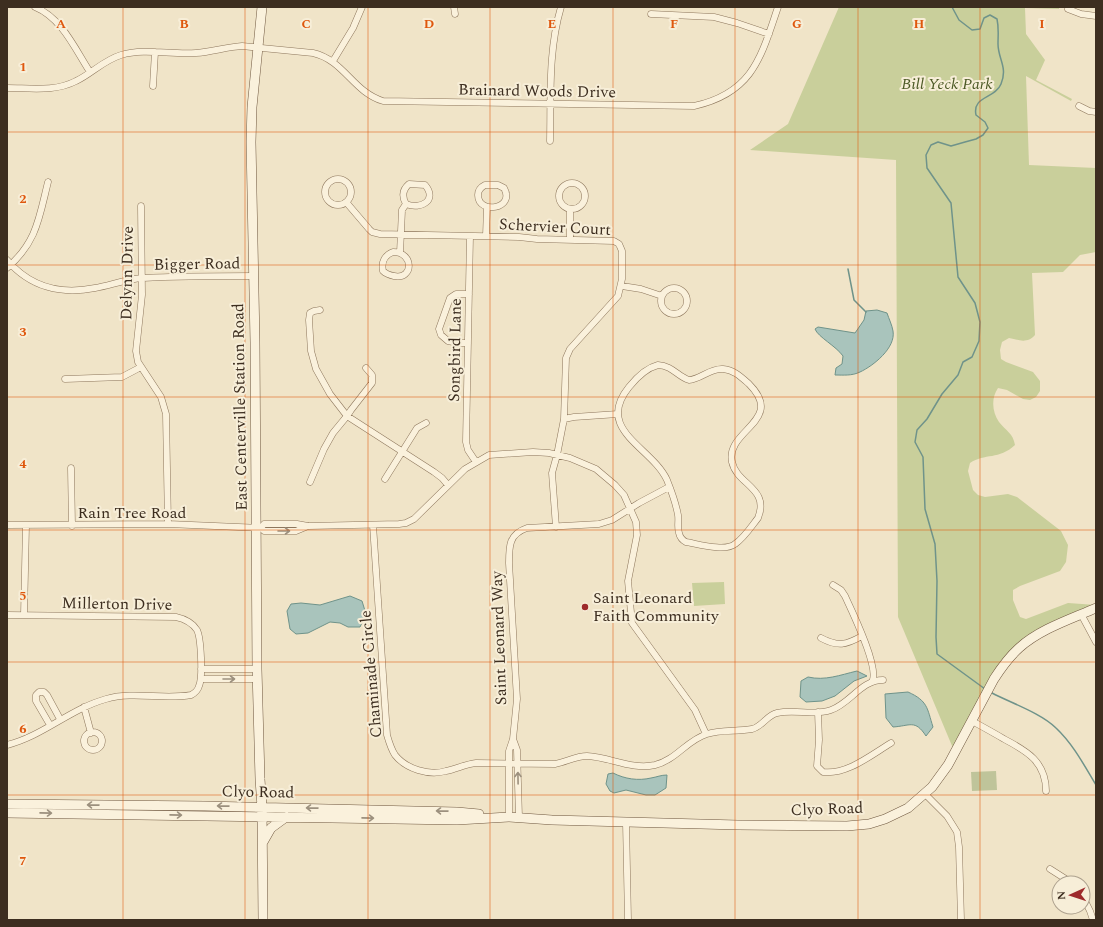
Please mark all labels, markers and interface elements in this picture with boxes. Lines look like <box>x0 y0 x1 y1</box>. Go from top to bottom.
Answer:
text: A <box>56 14 66 34</box>
text: B <box>179 14 189 34</box>
text: C <box>301 14 311 34</box>
text: D <box>424 14 434 34</box>
text: E <box>548 14 557 34</box>
text: F <box>670 14 678 34</box>
text: G <box>792 14 802 34</box>
text: H <box>914 14 925 34</box>
text: I <box>1039 14 1045 34</box>
text: 1 <box>19 57 27 77</box>
park label: Bill Yeck Park <box>901 72 993 96</box>
street label: Brainard Woods Drive <box>458 78 616 104</box>
text: 2 <box>19 189 27 209</box>
street label: Schervier Court <box>498 212 612 242</box>
street label: Delynn Drive <box>114 226 140 320</box>
street label: Bigger Road <box>153 251 241 277</box>
street label: Songbird Lane <box>442 298 468 402</box>
street label: East Centerville Station Road <box>226 303 254 511</box>
text: 3 <box>19 322 27 342</box>
text: 4 <box>19 454 27 474</box>
street label: Rain Tree Road <box>77 501 187 525</box>
one-way arrow <box>277 527 290 535</box>
street label: Saint Leonard Way <box>485 569 513 706</box>
text: 5 <box>19 586 27 606</box>
place label: Saint Leonard Faith Community <box>593 586 720 628</box>
street label: Millerton Drive <box>61 591 173 617</box>
marker: Saint Leonard Faith Community <box>580 602 590 612</box>
street label: Chaminade Circle <box>353 609 389 739</box>
one-way arrow <box>222 675 235 683</box>
text: 6 <box>19 719 27 739</box>
one-way arrow <box>514 772 522 785</box>
street label: Clyo Road <box>221 779 295 805</box>
street label: Clyo Road <box>790 796 864 822</box>
one-way arrow <box>87 801 100 808</box>
one-way arrow <box>217 803 230 810</box>
one-way arrow <box>306 805 319 812</box>
one-way arrow <box>436 807 449 815</box>
one-way arrow <box>39 809 52 817</box>
one-way arrow <box>169 811 182 818</box>
one-way arrow <box>361 814 374 822</box>
text: 7 <box>19 851 27 871</box>
north arrow <box>1051 875 1091 915</box>
text: N <box>1053 891 1070 900</box>

